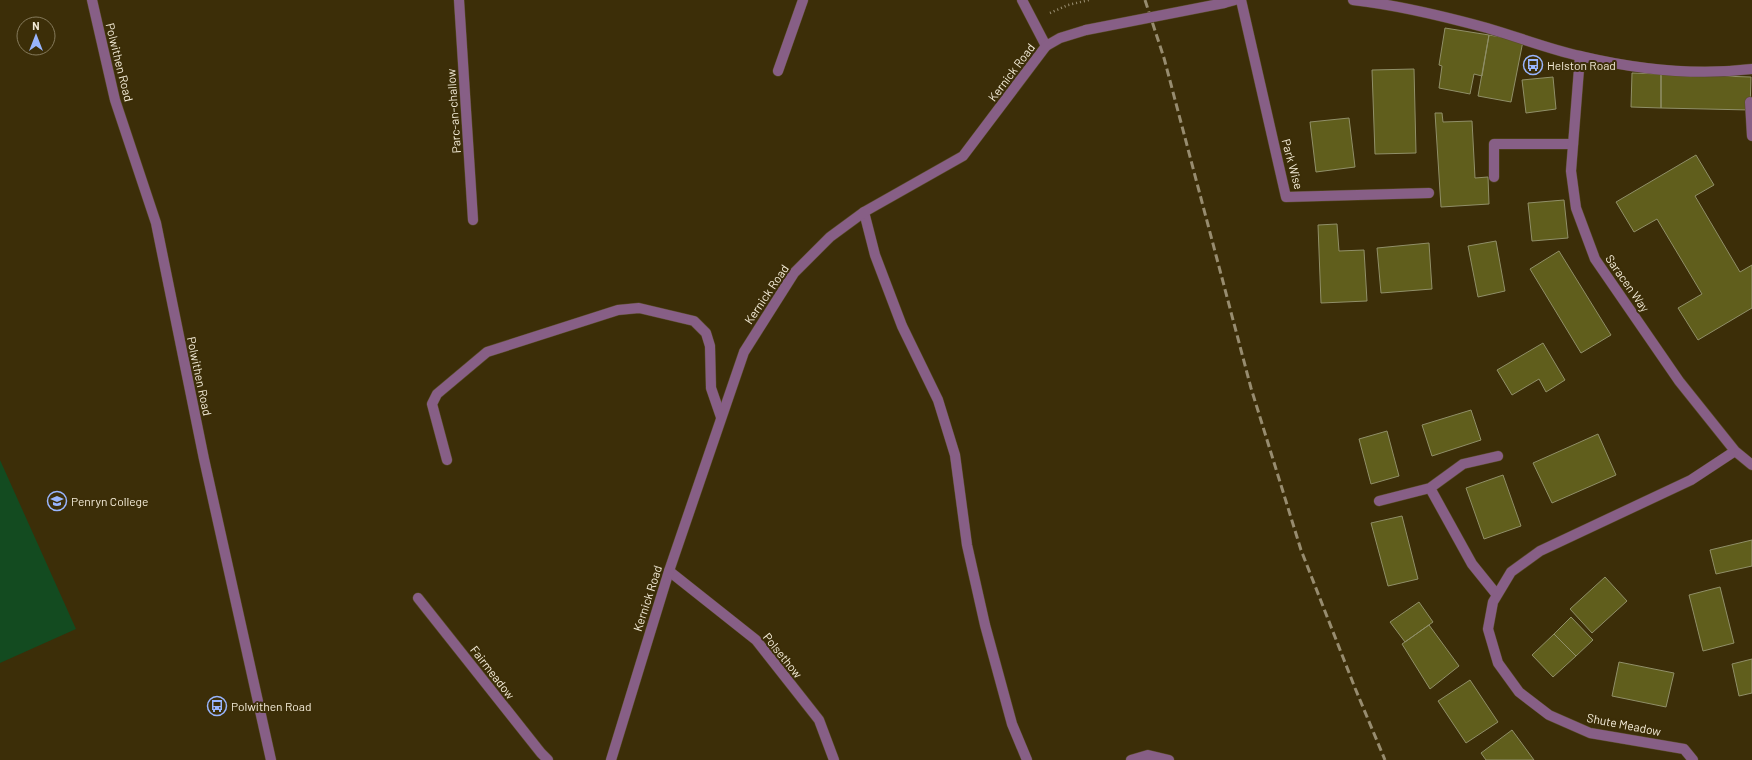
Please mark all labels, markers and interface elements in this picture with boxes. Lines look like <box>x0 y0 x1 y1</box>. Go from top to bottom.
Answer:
north arrow <box>16 16 56 56</box>
text: N <box>32 19 40 32</box>
street label: Polwithen Road <box>103 21 137 103</box>
street label: Kernick Road <box>985 40 1037 104</box>
bus stop icon: Helston Road <box>1522 54 1544 76</box>
place label: Helston Road <box>1547 58 1616 72</box>
street label: Parc-an-challow <box>443 68 463 154</box>
street label: Park Wise <box>1280 137 1306 191</box>
street label: Saracen Way <box>1603 252 1653 315</box>
street label: Kernick Road <box>741 262 791 326</box>
street label: Polwithen Road <box>185 335 215 417</box>
school or university icon: Penryn College <box>46 490 68 512</box>
place label: Penryn College <box>71 494 148 508</box>
street label: Kernick Road <box>630 563 664 633</box>
street label: Polsethow <box>761 630 806 681</box>
street label: Fairmeadow <box>468 643 518 702</box>
bus stop icon: Polwithen Road <box>206 695 228 717</box>
place label: Polwithen Road <box>231 699 311 713</box>
street label: Shute Meadow <box>1586 710 1663 738</box>

